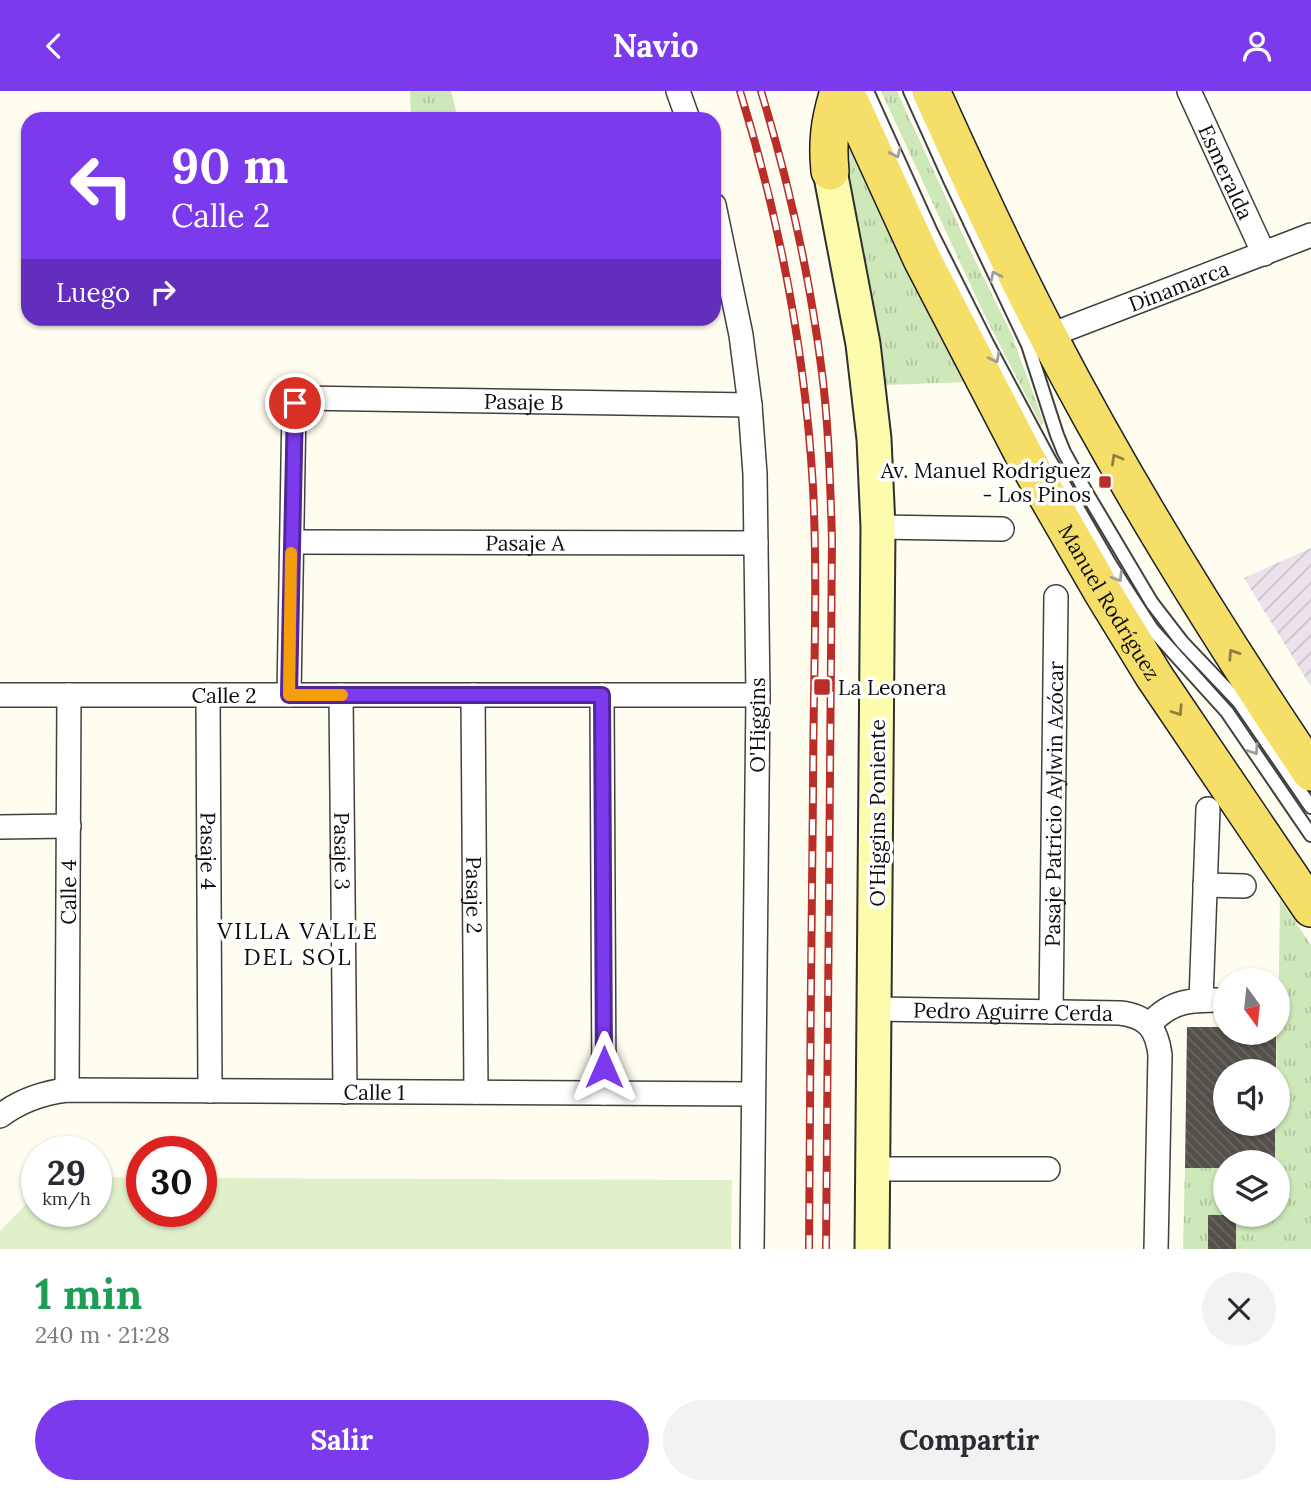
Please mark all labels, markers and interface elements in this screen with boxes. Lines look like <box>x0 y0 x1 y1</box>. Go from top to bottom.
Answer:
text: Navio <box>612 25 699 66</box>
icon: back <box>35 27 73 65</box>
icon: person <box>1238 27 1276 65</box>
street label: Esmeralda <box>1193 120 1260 224</box>
text: 90 m <box>171 134 288 196</box>
icon: left <box>56 140 147 231</box>
one-way arrow <box>888 146 902 158</box>
text: Calle 2 <box>171 195 270 236</box>
street label: Dinamarca <box>1125 254 1233 317</box>
one-way arrow <box>989 271 1003 283</box>
icon: right <box>144 273 182 311</box>
text: Luego <box>56 276 130 309</box>
one-way arrow <box>986 351 1000 363</box>
pin <box>265 373 325 433</box>
icon: arrive <box>276 384 314 422</box>
street label: Pasaje B <box>484 387 564 416</box>
one-way arrow <box>1111 453 1124 466</box>
place label: Av. Manuel Rodríguez - Los Pinos <box>880 457 1091 508</box>
marker: Av. Manuel Rodríguez - Los Pinos <box>1097 474 1113 490</box>
street label: Manuel Rodríguez <box>1053 519 1167 685</box>
street label: Pasaje A <box>485 529 566 556</box>
one-way arrow <box>1110 570 1123 583</box>
one-way arrow <box>1228 648 1241 661</box>
street label: Pasaje Patricio Aylwin Azócar <box>1038 661 1069 947</box>
place label: La Leonera <box>838 674 947 701</box>
street label: O'Higgins <box>744 677 771 773</box>
marker: La Leonera <box>812 677 832 697</box>
street label: Calle 2 <box>191 682 257 709</box>
one-way arrow <box>1170 704 1183 717</box>
street label: O'Higgins Poniente <box>864 719 891 907</box>
one-way arrow <box>1245 742 1258 755</box>
street label: Pasaje 4 <box>195 812 222 890</box>
street label: Pasaje 3 <box>329 812 356 890</box>
street label: Pasaje 2 <box>461 856 488 934</box>
street label: Calle 4 <box>54 859 82 925</box>
district label: VILLA VALLE DEL SOL <box>216 916 379 971</box>
north arrow <box>1213 968 1290 1045</box>
map controls <box>1213 968 1290 1227</box>
street label: Pedro Aguirre Cerda <box>913 996 1113 1026</box>
position arrow <box>567 1030 641 1104</box>
button: sound <box>1213 1059 1290 1136</box>
street label: Calle 1 <box>343 1078 405 1105</box>
speed limit sign: 30 <box>126 1136 217 1227</box>
text: 29 <box>47 1150 86 1195</box>
button: layers <box>1213 1150 1290 1227</box>
text: km/h <box>42 1187 91 1210</box>
text: 1 min <box>35 1267 142 1321</box>
button: close <box>1202 1272 1276 1346</box>
text: 240 m · 21:28 <box>35 1320 170 1349</box>
button: Salir <box>35 1400 649 1480</box>
button: Compartir <box>663 1400 1276 1480</box>

